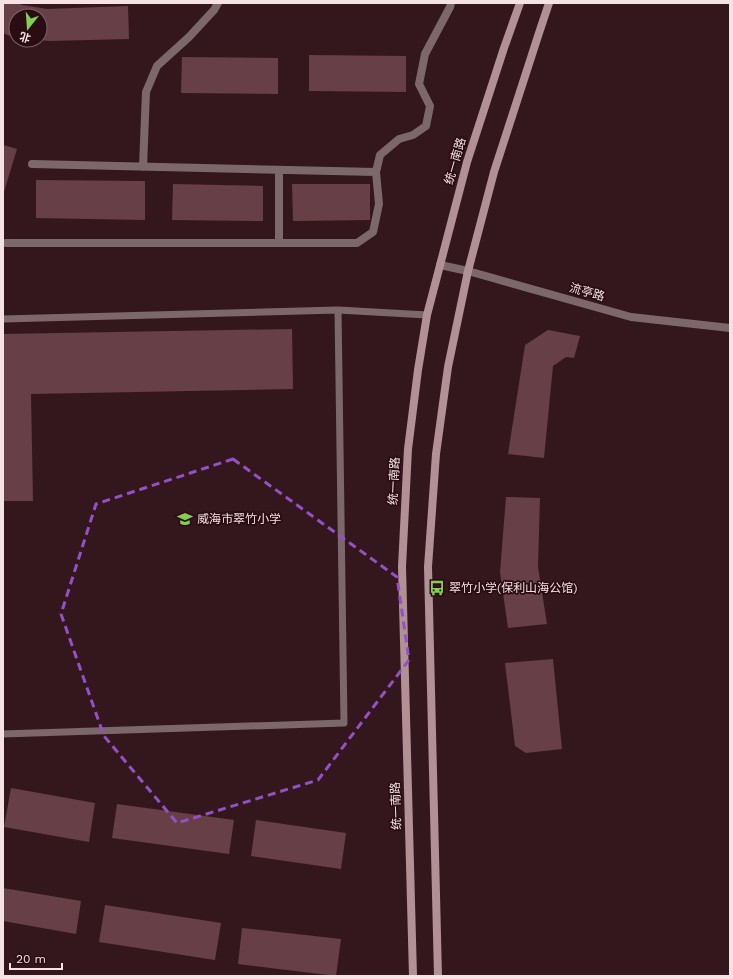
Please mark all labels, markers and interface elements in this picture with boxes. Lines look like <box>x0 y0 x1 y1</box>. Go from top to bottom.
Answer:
north arrow <box>8 8 48 48</box>
text: 北 <box>18 29 32 45</box>
street label: 统一南路 <box>442 136 468 186</box>
street label: 流亭路 <box>568 280 606 304</box>
street label: 统一南路 <box>386 457 402 505</box>
school or university icon: 威海市翠竹小学 <box>176 510 194 528</box>
place label: 威海市翠竹小学 <box>197 512 281 526</box>
bus stop icon: 翠竹小学(保利山海公馆) <box>428 579 446 597</box>
place label: 翠竹小学(保利山海公馆) <box>449 581 577 595</box>
street label: 统一南路 <box>388 782 404 830</box>
scale bar <box>10 945 62 971</box>
text: 20 m <box>16 952 46 966</box>

